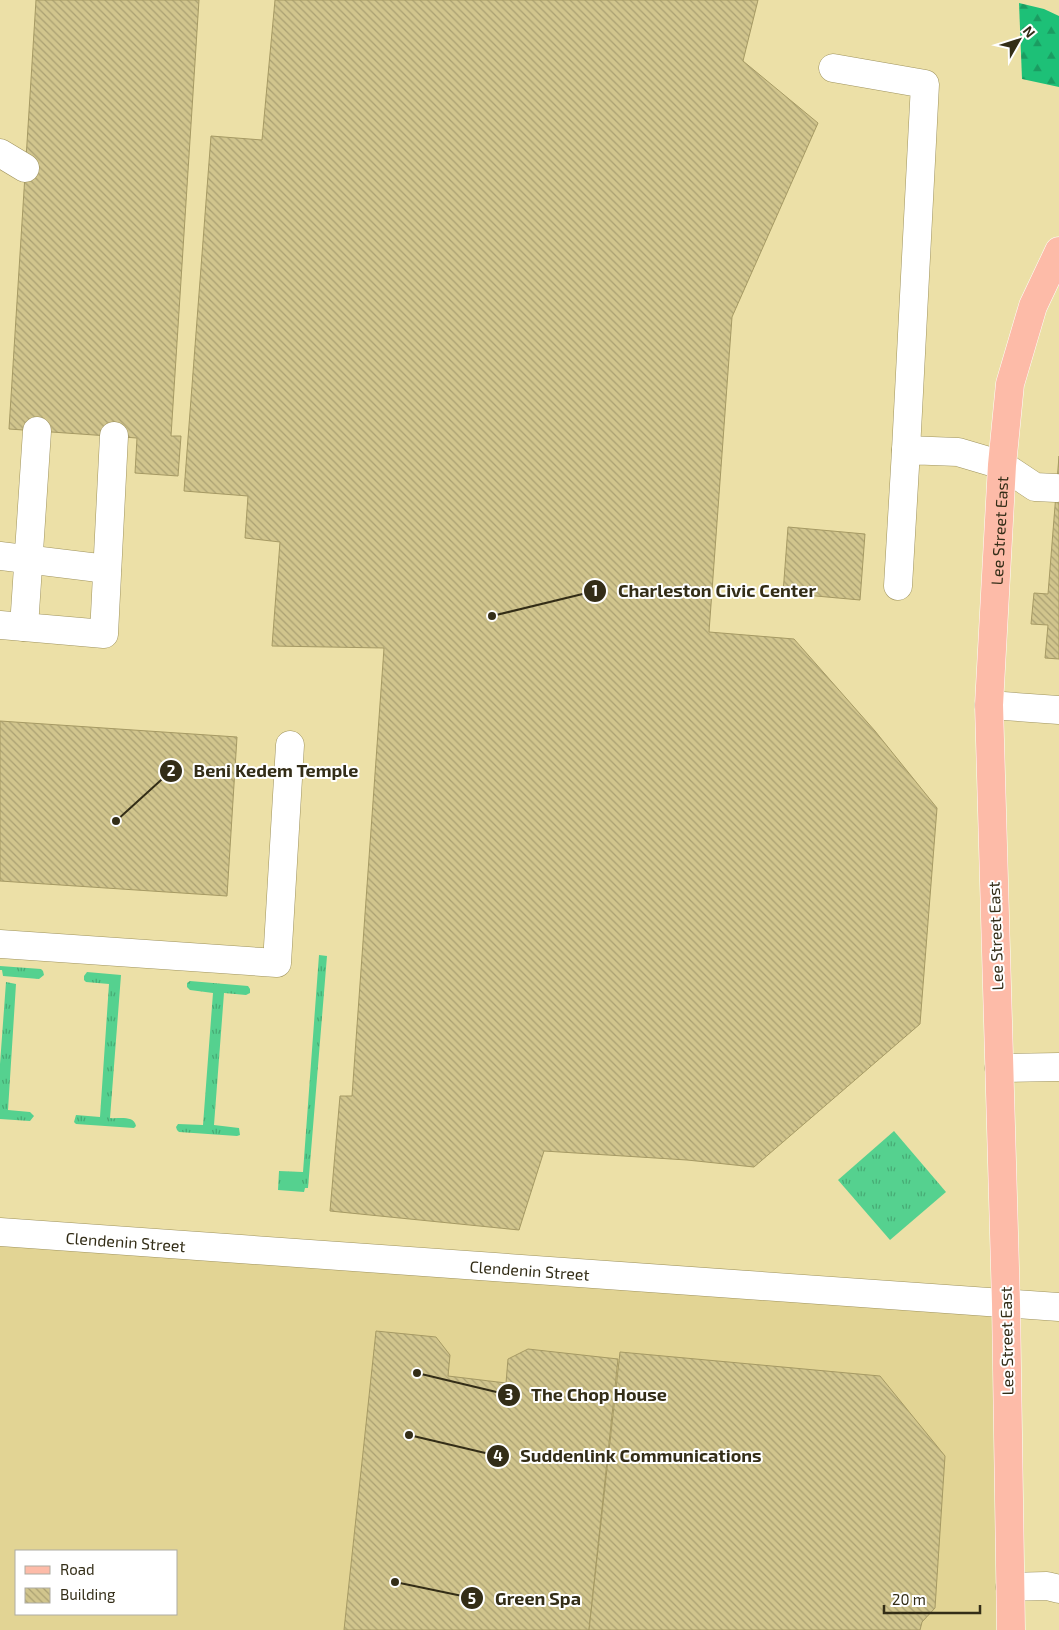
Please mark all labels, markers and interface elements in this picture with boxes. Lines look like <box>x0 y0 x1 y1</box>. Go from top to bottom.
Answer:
north arrow <box>994 15 1044 65</box>
text: N <box>1020 22 1039 41</box>
street label: Lee Street East <box>986 476 1011 586</box>
callout: Charleston Civic Center <box>582 574 826 607</box>
text: Charleston Civic Center <box>618 579 816 601</box>
text: 1 <box>592 581 598 599</box>
callout: Beni Kedem Temple <box>158 755 368 788</box>
text: Beni Kedem Temple <box>194 759 358 781</box>
text: 2 <box>167 761 176 779</box>
street label: Lee Street East <box>984 881 1006 991</box>
street label: Clendenin Street <box>65 1227 186 1255</box>
street label: Clendenin Street <box>469 1256 590 1283</box>
street label: Lee Street East <box>996 1286 1016 1396</box>
callout: The Chop House <box>496 1379 677 1412</box>
text: The Chop House <box>531 1383 667 1405</box>
text: 3 <box>505 1385 513 1403</box>
callout: Suddenlink Communications <box>485 1439 772 1472</box>
text: Suddenlink Communications <box>520 1444 762 1466</box>
text: 4 <box>493 1446 503 1464</box>
legend <box>15 1550 178 1615</box>
text: Road <box>60 1560 95 1578</box>
callout: Green Spa <box>460 1582 591 1615</box>
scale bar <box>884 1582 980 1614</box>
text: Building <box>60 1585 116 1603</box>
text: Green Spa <box>495 1587 581 1609</box>
text: 5 <box>468 1589 476 1607</box>
text: 20 m <box>892 1590 926 1608</box>

